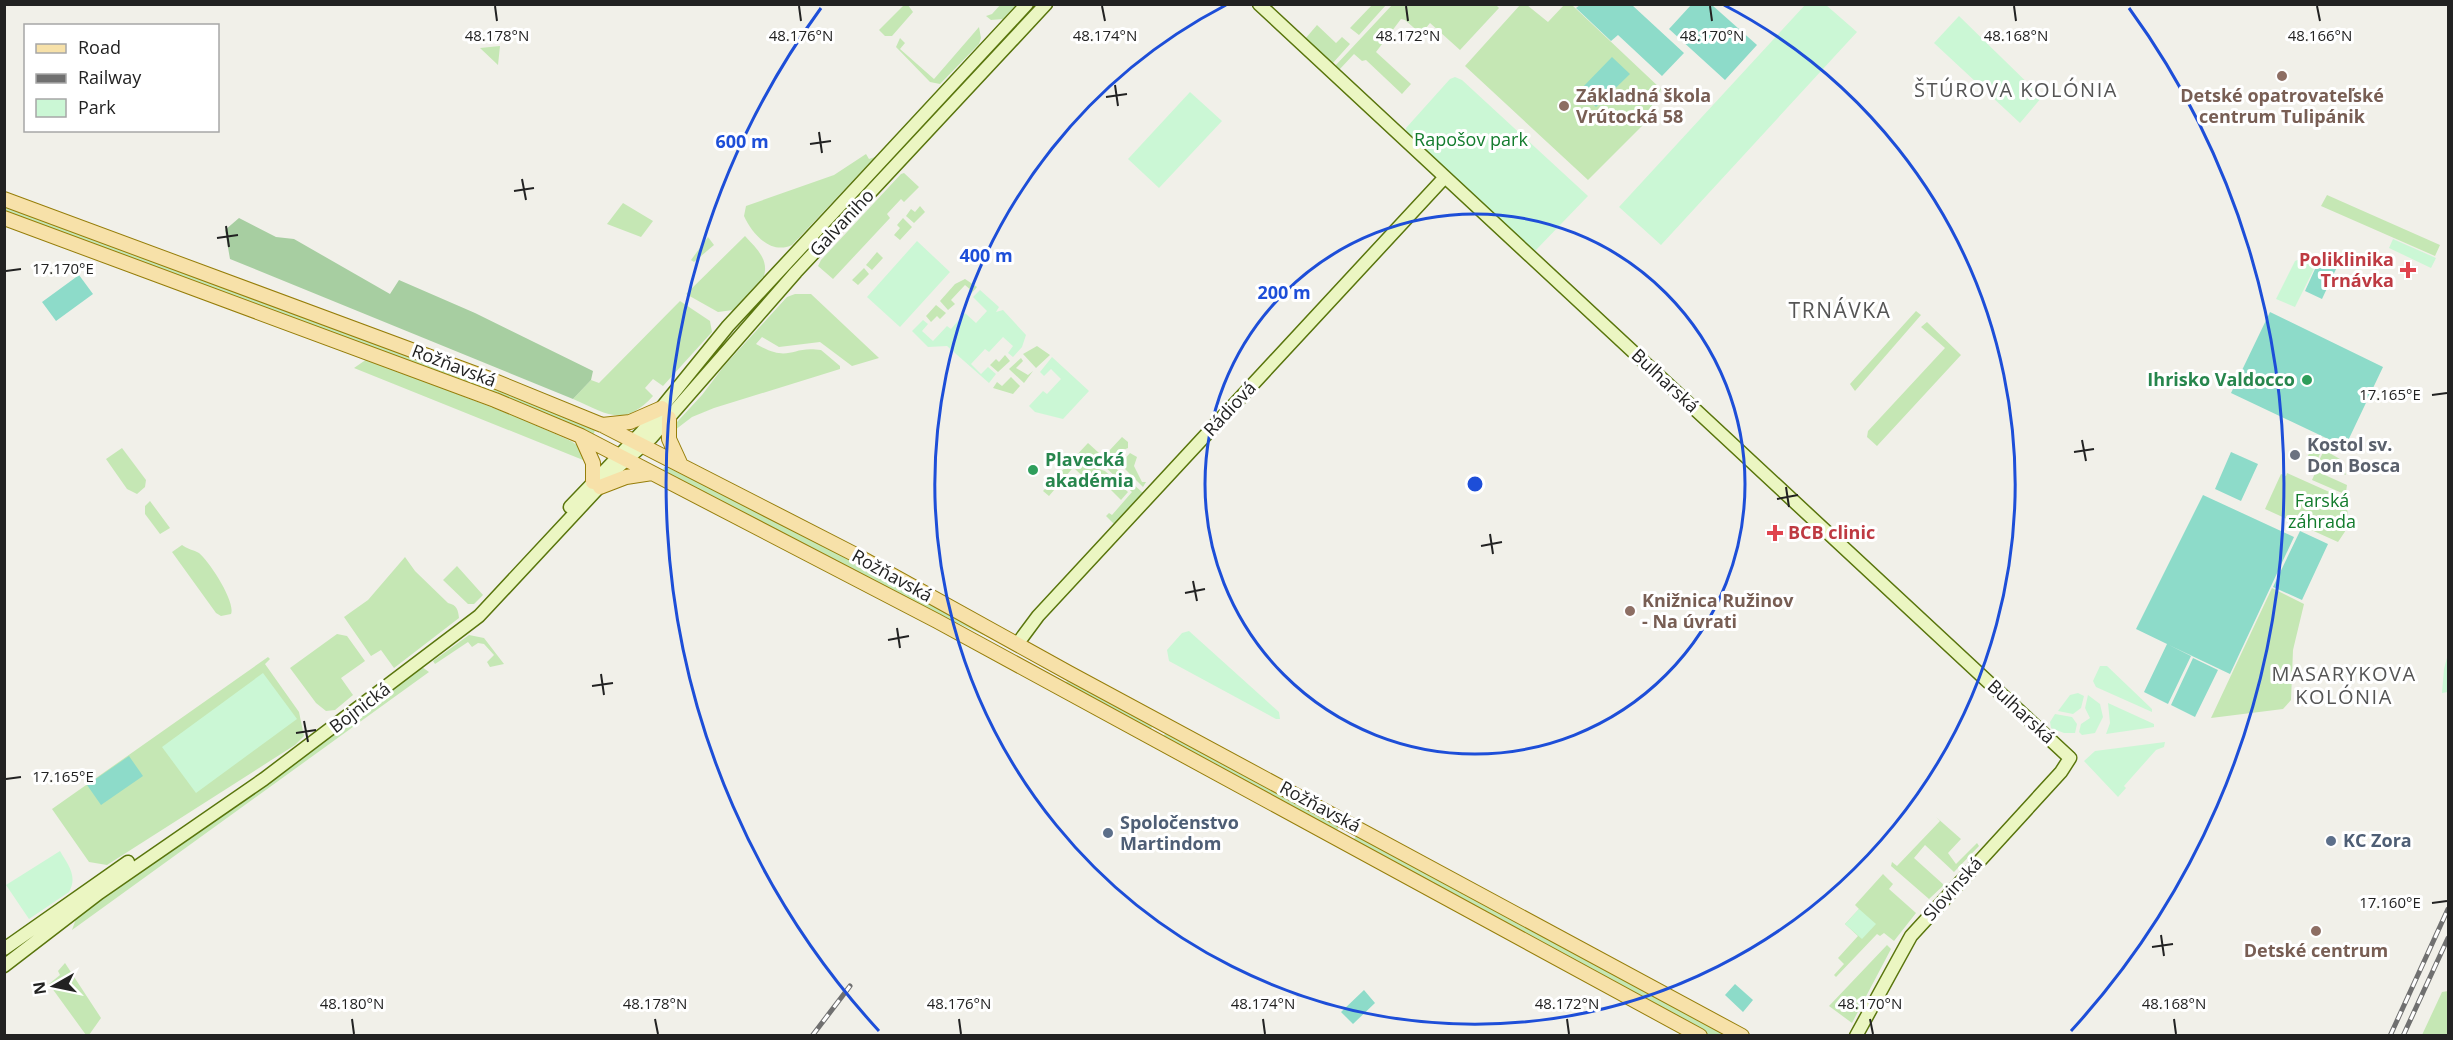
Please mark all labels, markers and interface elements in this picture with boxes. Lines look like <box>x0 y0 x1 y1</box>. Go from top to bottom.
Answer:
legend <box>24 24 219 132</box>
text: 48.178°N <box>465 25 529 45</box>
text: 48.176°N <box>769 25 833 45</box>
text: 48.174°N <box>1073 25 1137 45</box>
text: 48.172°N <box>1376 25 1440 45</box>
text: 48.170°N <box>1680 25 1744 45</box>
text: 48.168°N <box>1984 25 2048 45</box>
text: 48.166°N <box>2288 25 2352 45</box>
text: Road <box>78 35 121 59</box>
text: Railway <box>78 65 142 89</box>
marker: Detské opatrovateľské centrum Tulipánik <box>2275 69 2289 83</box>
district label: ŠTÚROVA KOLÓNIA <box>1914 76 2118 103</box>
place label: Základná škola Vrútocká 58 <box>1576 83 1711 128</box>
place label: Detské opatrovateľské centrum Tulipánik <box>2180 83 2384 128</box>
text: Park <box>78 95 116 119</box>
marker: Základná škola Vrútocká 58 <box>1557 99 1571 113</box>
park label: Rapošov park <box>1414 127 1528 151</box>
text: 600 m <box>715 129 769 153</box>
street label: Galvaniho <box>804 183 879 261</box>
text: 400 m <box>959 243 1013 267</box>
place label: Poliklinika Trnávka <box>2299 247 2394 292</box>
text: 17.170°E <box>32 258 94 278</box>
marker: Poliklinika Trnávka <box>2399 261 2417 279</box>
text: 200 m <box>1257 280 1311 304</box>
district label: TRNÁVKA <box>1789 296 1891 324</box>
street label: Rožňavská <box>409 338 500 392</box>
street label: Bulharská <box>1627 343 1704 418</box>
place label: Ihrisko Valdocco <box>2147 367 2295 391</box>
marker: Ihrisko Valdocco <box>2300 373 2314 387</box>
street label: Rádiová <box>1198 376 1261 441</box>
text: 17.165°E <box>2359 384 2421 404</box>
place label: Kostol sv. Don Bosca <box>2307 432 2400 477</box>
place label: Plavecká akadémia <box>1045 447 1134 492</box>
marker: Kostol sv. Don Bosca <box>2288 448 2302 462</box>
marker: Plavecká akadémia <box>1026 463 1040 477</box>
centre of rings <box>1465 474 1485 494</box>
park label: Farská záhrada <box>2288 488 2356 533</box>
place label: BCB clinic <box>1788 520 1875 544</box>
marker: BCB clinic <box>1766 524 1784 542</box>
street label: Rožňavská <box>848 543 937 607</box>
place label: Knižnica Ružinov - Na úvrati <box>1642 588 1794 633</box>
marker: Knižnica Ružinov - Na úvrati <box>1623 604 1637 618</box>
district label: MASARYKOVA KOLÓNIA <box>2271 660 2417 710</box>
street label: Bulharská <box>1983 674 2060 749</box>
street label: Bojnická <box>324 676 395 738</box>
text: 17.165°E <box>32 766 94 786</box>
street label: Rožňavská <box>1276 775 1365 837</box>
place label: Spoločenstvo Martindom <box>1120 810 1239 855</box>
marker: Spoločenstvo Martindom <box>1101 826 1115 840</box>
place label: KC Zora <box>2343 828 2412 852</box>
marker: KC Zora <box>2324 834 2338 848</box>
street label: Slovinská <box>1917 851 1987 925</box>
text: 17.160°E <box>2359 892 2421 912</box>
marker: Detské centrum <box>2309 924 2323 938</box>
place label: Detské centrum <box>2244 938 2388 962</box>
north arrow <box>24 956 84 1016</box>
text: N <box>27 980 51 996</box>
text: 48.180°N <box>320 993 384 1013</box>
text: 48.178°N <box>623 993 687 1013</box>
text: 48.176°N <box>927 993 991 1013</box>
text: 48.174°N <box>1231 993 1295 1013</box>
text: 48.172°N <box>1535 993 1599 1013</box>
text: 48.170°N <box>1838 993 1902 1013</box>
text: 48.168°N <box>2142 993 2206 1013</box>

